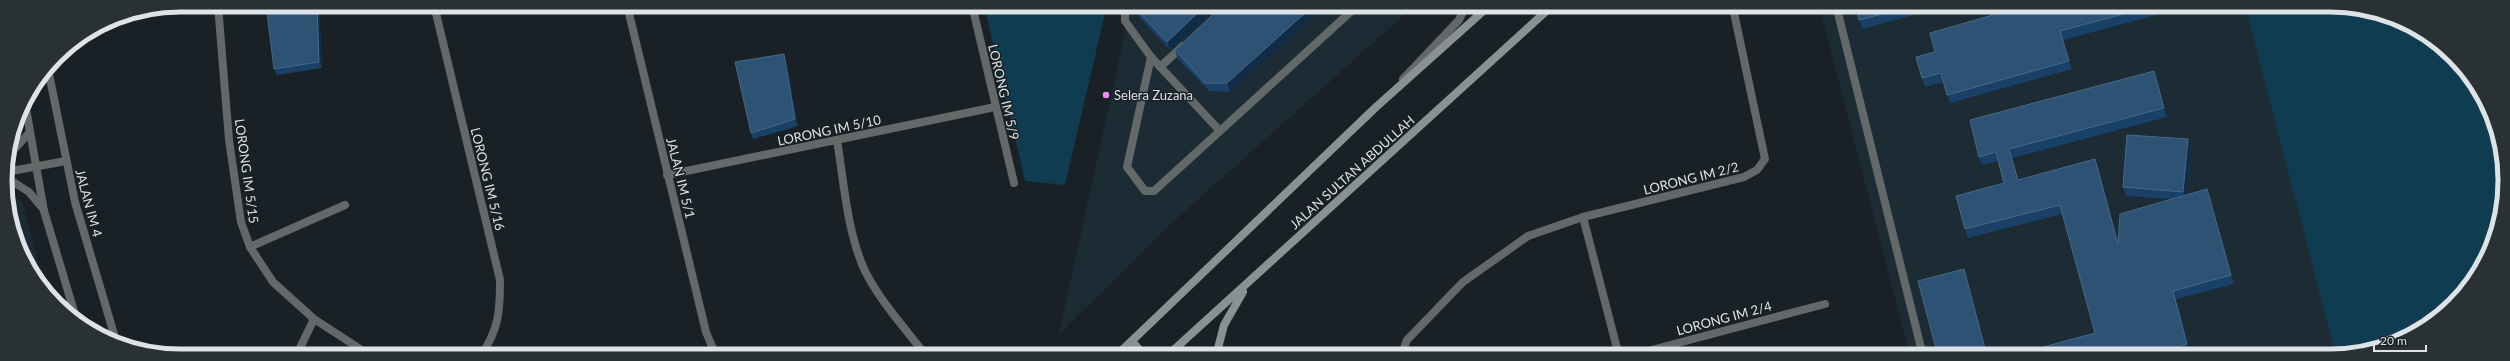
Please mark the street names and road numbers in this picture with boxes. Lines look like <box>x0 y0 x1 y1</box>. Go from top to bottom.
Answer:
street label: LORONG IM 5/9 <box>985 43 1023 141</box>
street label: LORONG IM 5/10 <box>776 111 883 149</box>
street label: JALAN SULTAN ABDULLAH <box>1286 112 1418 232</box>
street label: LORONG IM 5/15 <box>232 118 262 224</box>
street label: LORONG IM 5/16 <box>467 126 509 232</box>
street label: JALAN IM 5/1 <box>663 136 699 220</box>
street label: LORONG IM 2/2 <box>1642 158 1740 198</box>
street label: JALAN IM 4 <box>72 167 106 239</box>
street label: LORONG IM 2/4 <box>1675 297 1774 338</box>

